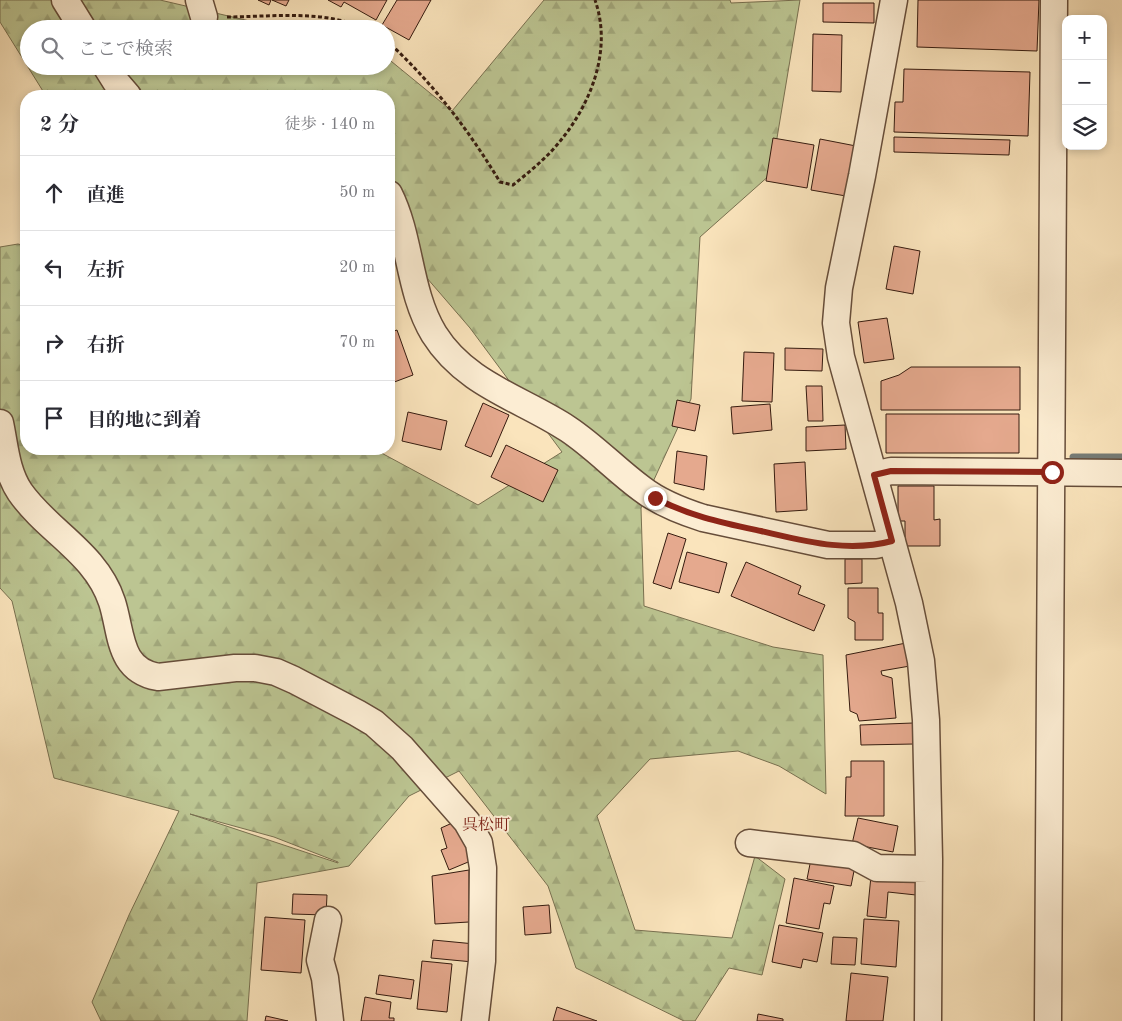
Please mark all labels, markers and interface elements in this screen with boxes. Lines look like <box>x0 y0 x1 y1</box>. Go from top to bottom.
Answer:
map controls <box>1062 15 1107 150</box>
button: + <box>1062 15 1107 60</box>
search box <box>20 20 395 75</box>
icon: search <box>38 34 66 62</box>
text: ここで検索 <box>78 41 173 60</box>
button: − <box>1062 60 1107 105</box>
button: layers <box>1062 105 1107 150</box>
text: 2 分 <box>40 115 79 136</box>
text: 徒歩 · 140 m <box>285 117 375 133</box>
icon: ahead <box>40 179 68 207</box>
text: 50 m <box>339 185 375 201</box>
text: 直進 <box>87 187 125 206</box>
icon: left <box>40 254 68 282</box>
text: 20 m <box>339 260 375 276</box>
text: 左折 <box>87 262 125 281</box>
icon: right <box>40 329 68 357</box>
text: 70 m <box>339 335 375 351</box>
text: 右折 <box>87 337 125 356</box>
icon: arrive <box>40 404 68 432</box>
text: 目的地に到着 <box>87 412 201 431</box>
route start <box>1041 461 1064 484</box>
route end <box>644 487 667 510</box>
district label: 呉松町 <box>462 816 510 834</box>

